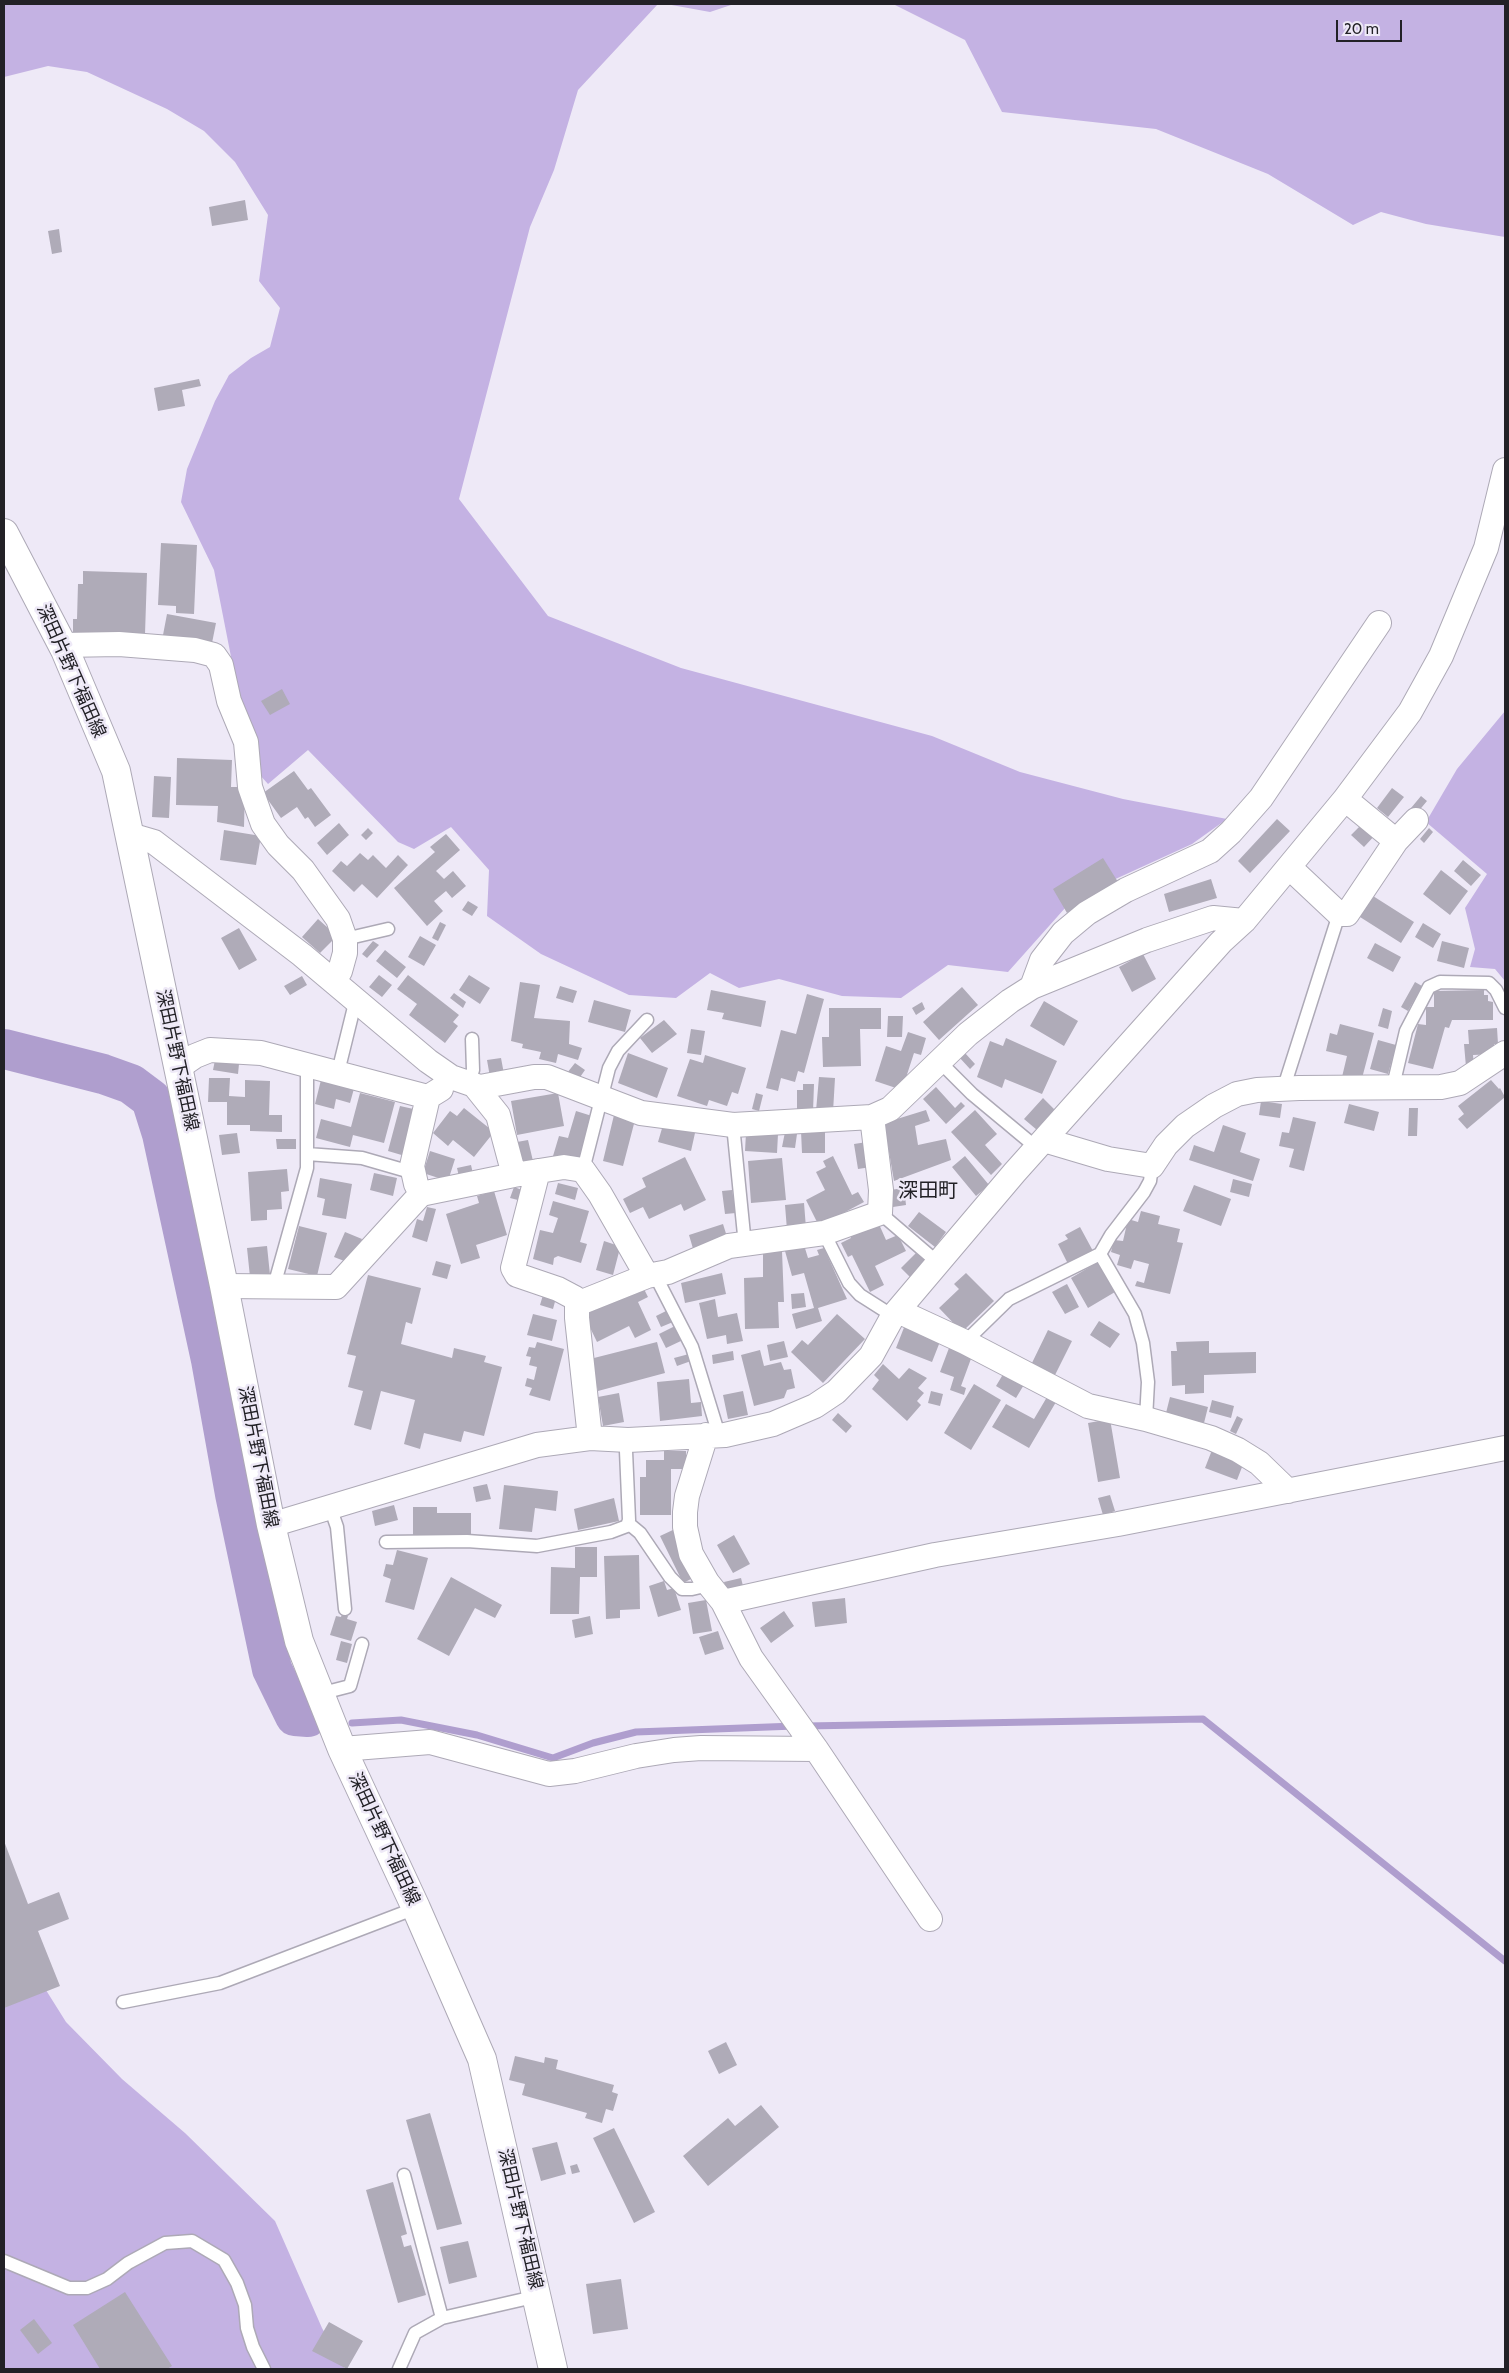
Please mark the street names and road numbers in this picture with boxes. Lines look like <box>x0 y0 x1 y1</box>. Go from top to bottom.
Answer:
street label: 深田片野下福田線 <box>32 601 110 741</box>
street label: 深田片野下福田線 <box>151 987 203 1133</box>
street label: 深田片野下福田線 <box>234 1384 282 1530</box>
street label: 深田片野下福田線 <box>344 1769 424 1909</box>
street label: 深田片野下福田線 <box>493 2146 547 2292</box>

